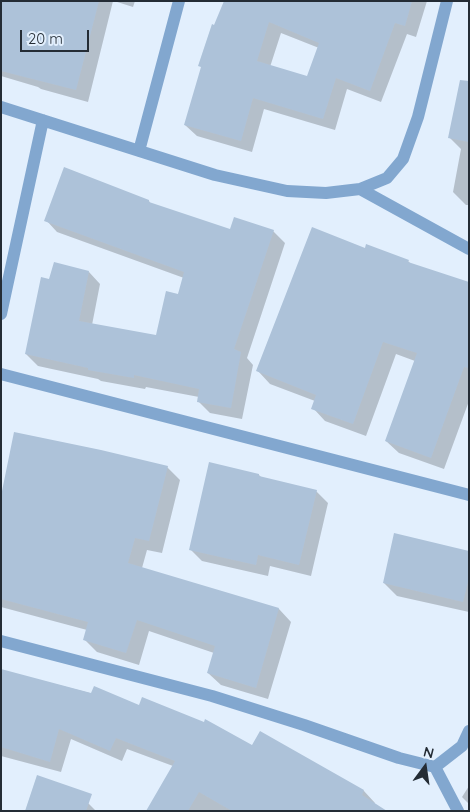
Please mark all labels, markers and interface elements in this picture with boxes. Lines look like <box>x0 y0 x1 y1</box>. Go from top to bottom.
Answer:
scale bar <box>22 20 91 52</box>
text: 20 m <box>28 29 63 48</box>
north arrow <box>400 742 450 792</box>
text: N <box>421 742 436 762</box>

